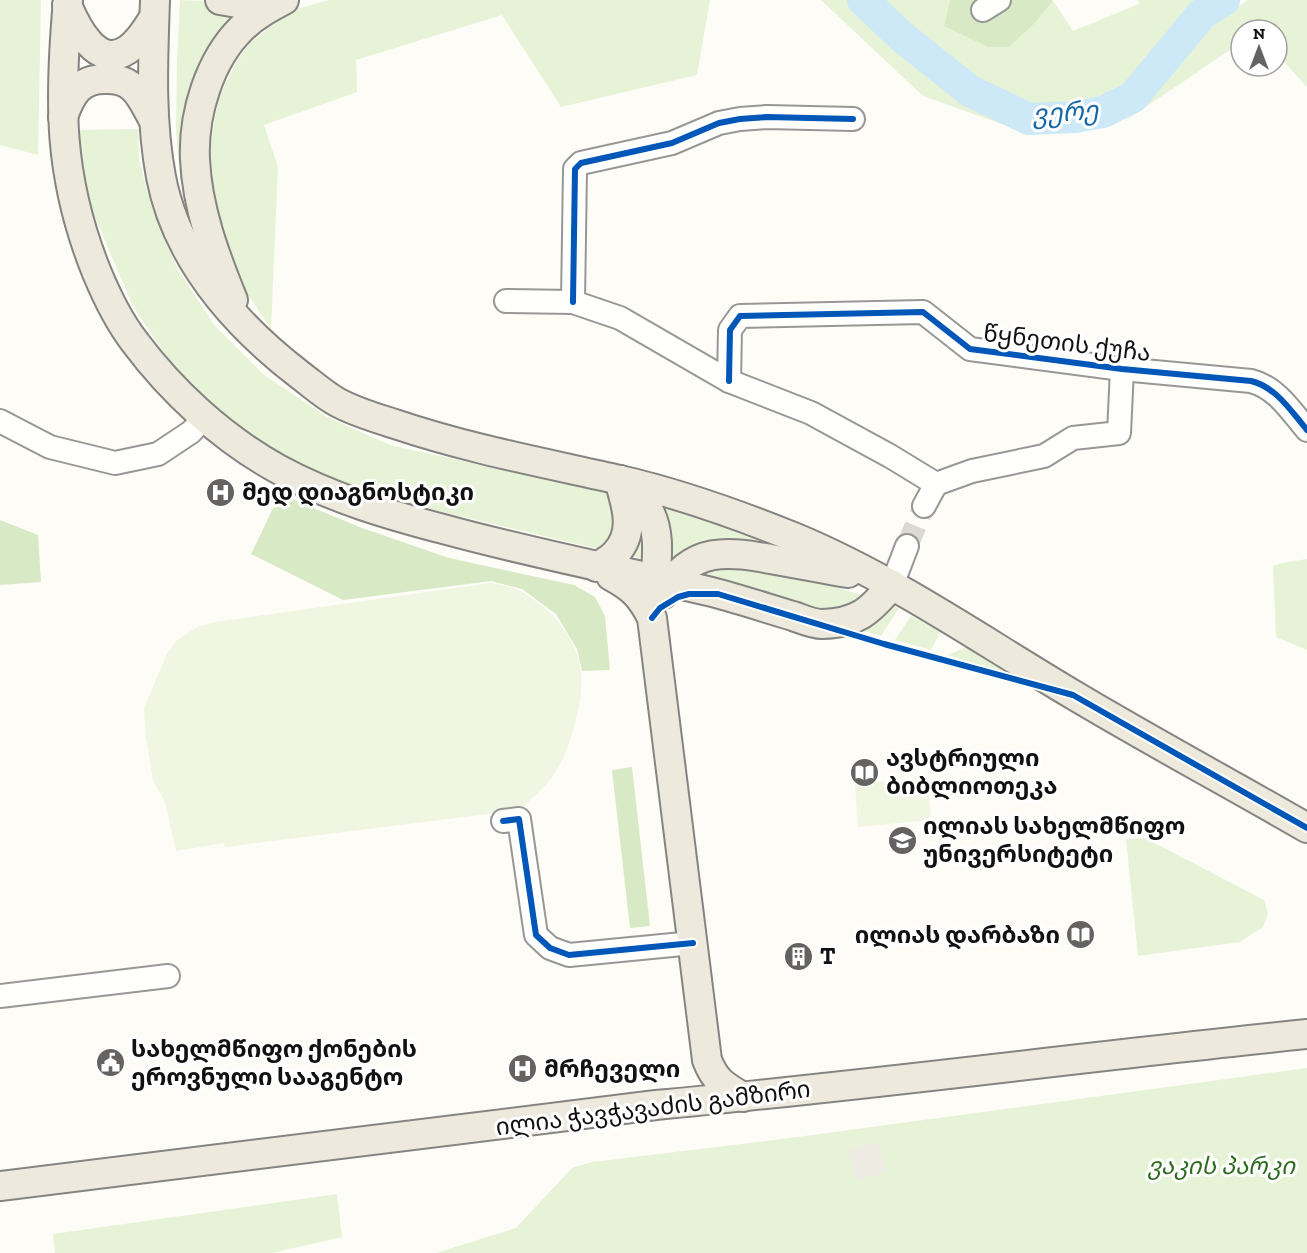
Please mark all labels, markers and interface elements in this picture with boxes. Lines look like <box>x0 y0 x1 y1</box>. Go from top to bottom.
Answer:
north arrow <box>1229 18 1289 78</box>
text: N <box>1253 24 1265 43</box>
water label: ვერე <box>1031 94 1100 130</box>
street label: წყნეთის ქუჩა <box>982 318 1152 367</box>
hospital icon: მედ დიაგნოსტიკი <box>205 476 237 508</box>
place label: მედ დიაგნოსტიკი <box>242 477 474 507</box>
place label: ავსტრიული ბიბლიოთეკა <box>886 743 1058 800</box>
library icon: ავსტრიული ბიბლიოთეკა <box>849 756 881 788</box>
place label: ილიას სახელმწიფო უნივერსიტეტი <box>923 811 1186 868</box>
school or university icon: ილიას სახელმწიფო უნივერსიტეტი <box>886 824 918 856</box>
library icon: ილიას დარბაზი <box>1065 919 1097 951</box>
place label: ილიას დარბაზი <box>855 920 1060 950</box>
building icon: T <box>783 940 815 972</box>
place label: T <box>820 941 836 970</box>
place label: სახელმწიფო ქონების ეროვნული სააგენტო <box>131 1034 417 1091</box>
public building icon: სახელმწიფო ქონების ეროვნული სააგენტო <box>94 1047 126 1079</box>
hospital icon: მრჩეველი <box>507 1053 539 1085</box>
place label: მრჩეველი <box>544 1054 680 1083</box>
street label: ილია ჭავჭავაძის გამზირი <box>494 1074 812 1141</box>
park label: ვაკის პარკი <box>1147 1151 1296 1180</box>

